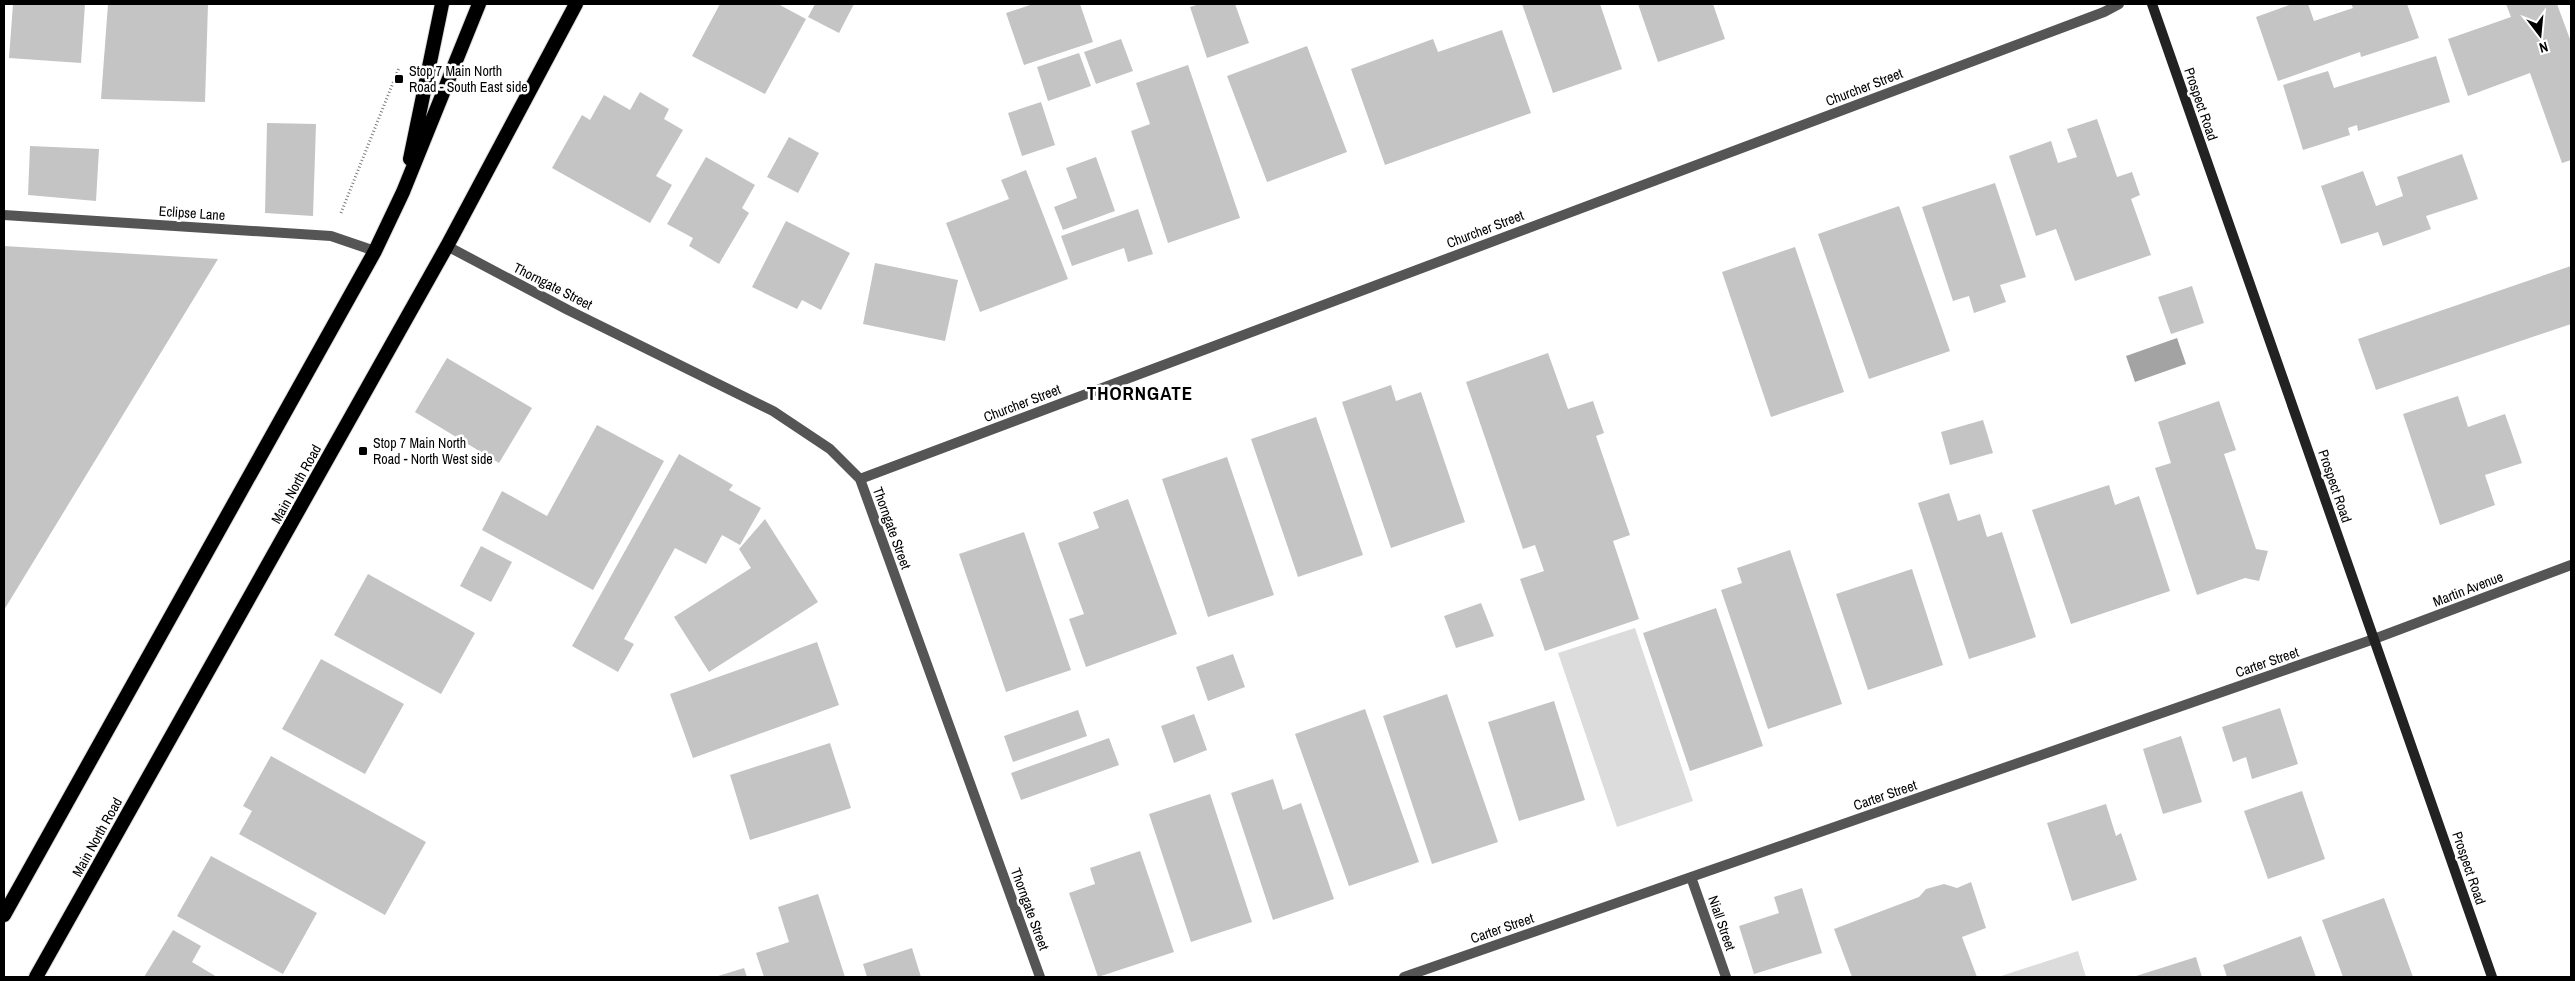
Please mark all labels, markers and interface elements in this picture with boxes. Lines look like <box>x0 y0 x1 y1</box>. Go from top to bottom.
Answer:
north arrow <box>2515 10 2565 60</box>
text: N <box>2537 38 2550 57</box>
place label: Stop 7 Main North Road - South East side <box>409 62 528 96</box>
street label: Churcher Street <box>1823 64 1905 110</box>
street label: Prospect Road <box>2180 65 2222 143</box>
marker: Stop 7 Main North Road - South East side <box>393 73 405 85</box>
street label: Eclipse Lane <box>158 202 226 224</box>
street label: Churcher Street <box>1444 206 1526 252</box>
street label: Thorngate Street <box>511 258 595 314</box>
street label: Churcher Street <box>981 380 1063 426</box>
district label: THORNGATE <box>1087 380 1193 406</box>
place label: Stop 7 Main North Road - North West side <box>373 434 493 468</box>
street label: Main North Road <box>267 441 325 527</box>
marker: Stop 7 Main North Road - North West side <box>357 445 369 457</box>
street label: Prospect Road <box>2314 447 2356 525</box>
street label: Thorngate Street <box>869 484 915 572</box>
street label: Martin Avenue <box>2430 567 2506 611</box>
street label: Carter Street <box>2233 643 2301 681</box>
street label: Carter Street <box>1851 776 1919 814</box>
street label: Main North Road <box>68 794 126 880</box>
street label: Prospect Road <box>2448 829 2490 907</box>
street label: Thorngate Street <box>1007 865 1053 953</box>
street label: Niall Street <box>1704 893 1740 953</box>
street label: Carter Street <box>1468 909 1536 947</box>

